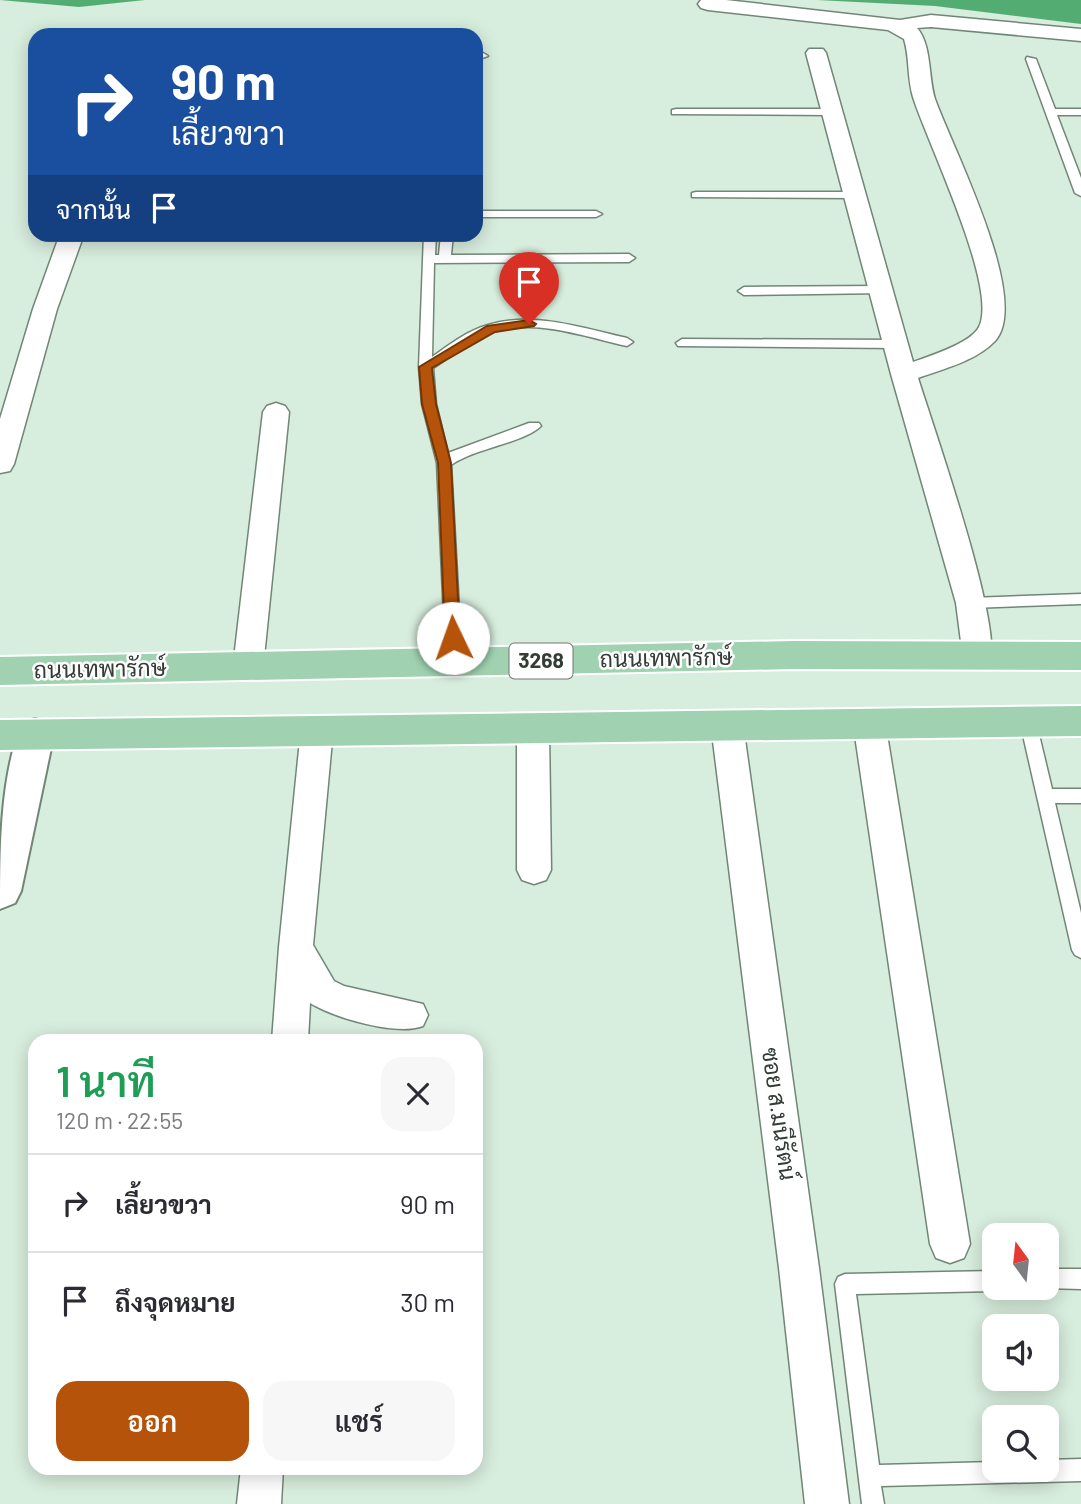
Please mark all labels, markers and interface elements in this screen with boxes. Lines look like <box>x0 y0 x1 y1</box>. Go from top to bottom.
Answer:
text: 90 m <box>171 51 276 110</box>
icon: right <box>56 56 147 147</box>
text: เลี้ยวขวา <box>171 113 285 151</box>
icon: arrive <box>145 189 183 227</box>
text: จากนั้น <box>56 193 131 224</box>
pin <box>499 252 559 324</box>
icon: arrive <box>510 263 548 301</box>
position arrow <box>416 601 490 675</box>
street label: ถนนเทพารักษ์ <box>599 641 733 672</box>
road number: 3268 <box>510 644 572 678</box>
street label: ถนนเทพารักษ์ <box>33 652 167 683</box>
street label: ซอย ส.มนีรัตน์ <box>757 1046 804 1182</box>
text: 1 นาที <box>56 1055 156 1105</box>
button: close <box>381 1057 455 1131</box>
text: 120 m · 22:55 <box>56 1106 183 1134</box>
icon: right <box>56 1184 94 1222</box>
text: เลี้ยวขวา <box>115 1188 212 1219</box>
text: 90 m <box>400 1188 455 1219</box>
north arrow <box>982 1223 1059 1300</box>
map controls <box>982 1223 1059 1482</box>
icon: arrive <box>56 1282 94 1320</box>
text: ถึงจุดหมาย <box>115 1286 236 1317</box>
text: 30 m <box>400 1286 455 1317</box>
button: sound <box>982 1314 1059 1391</box>
button: ออก <box>56 1381 249 1461</box>
button: แชร์ <box>263 1381 455 1461</box>
button: search <box>982 1405 1059 1482</box>

